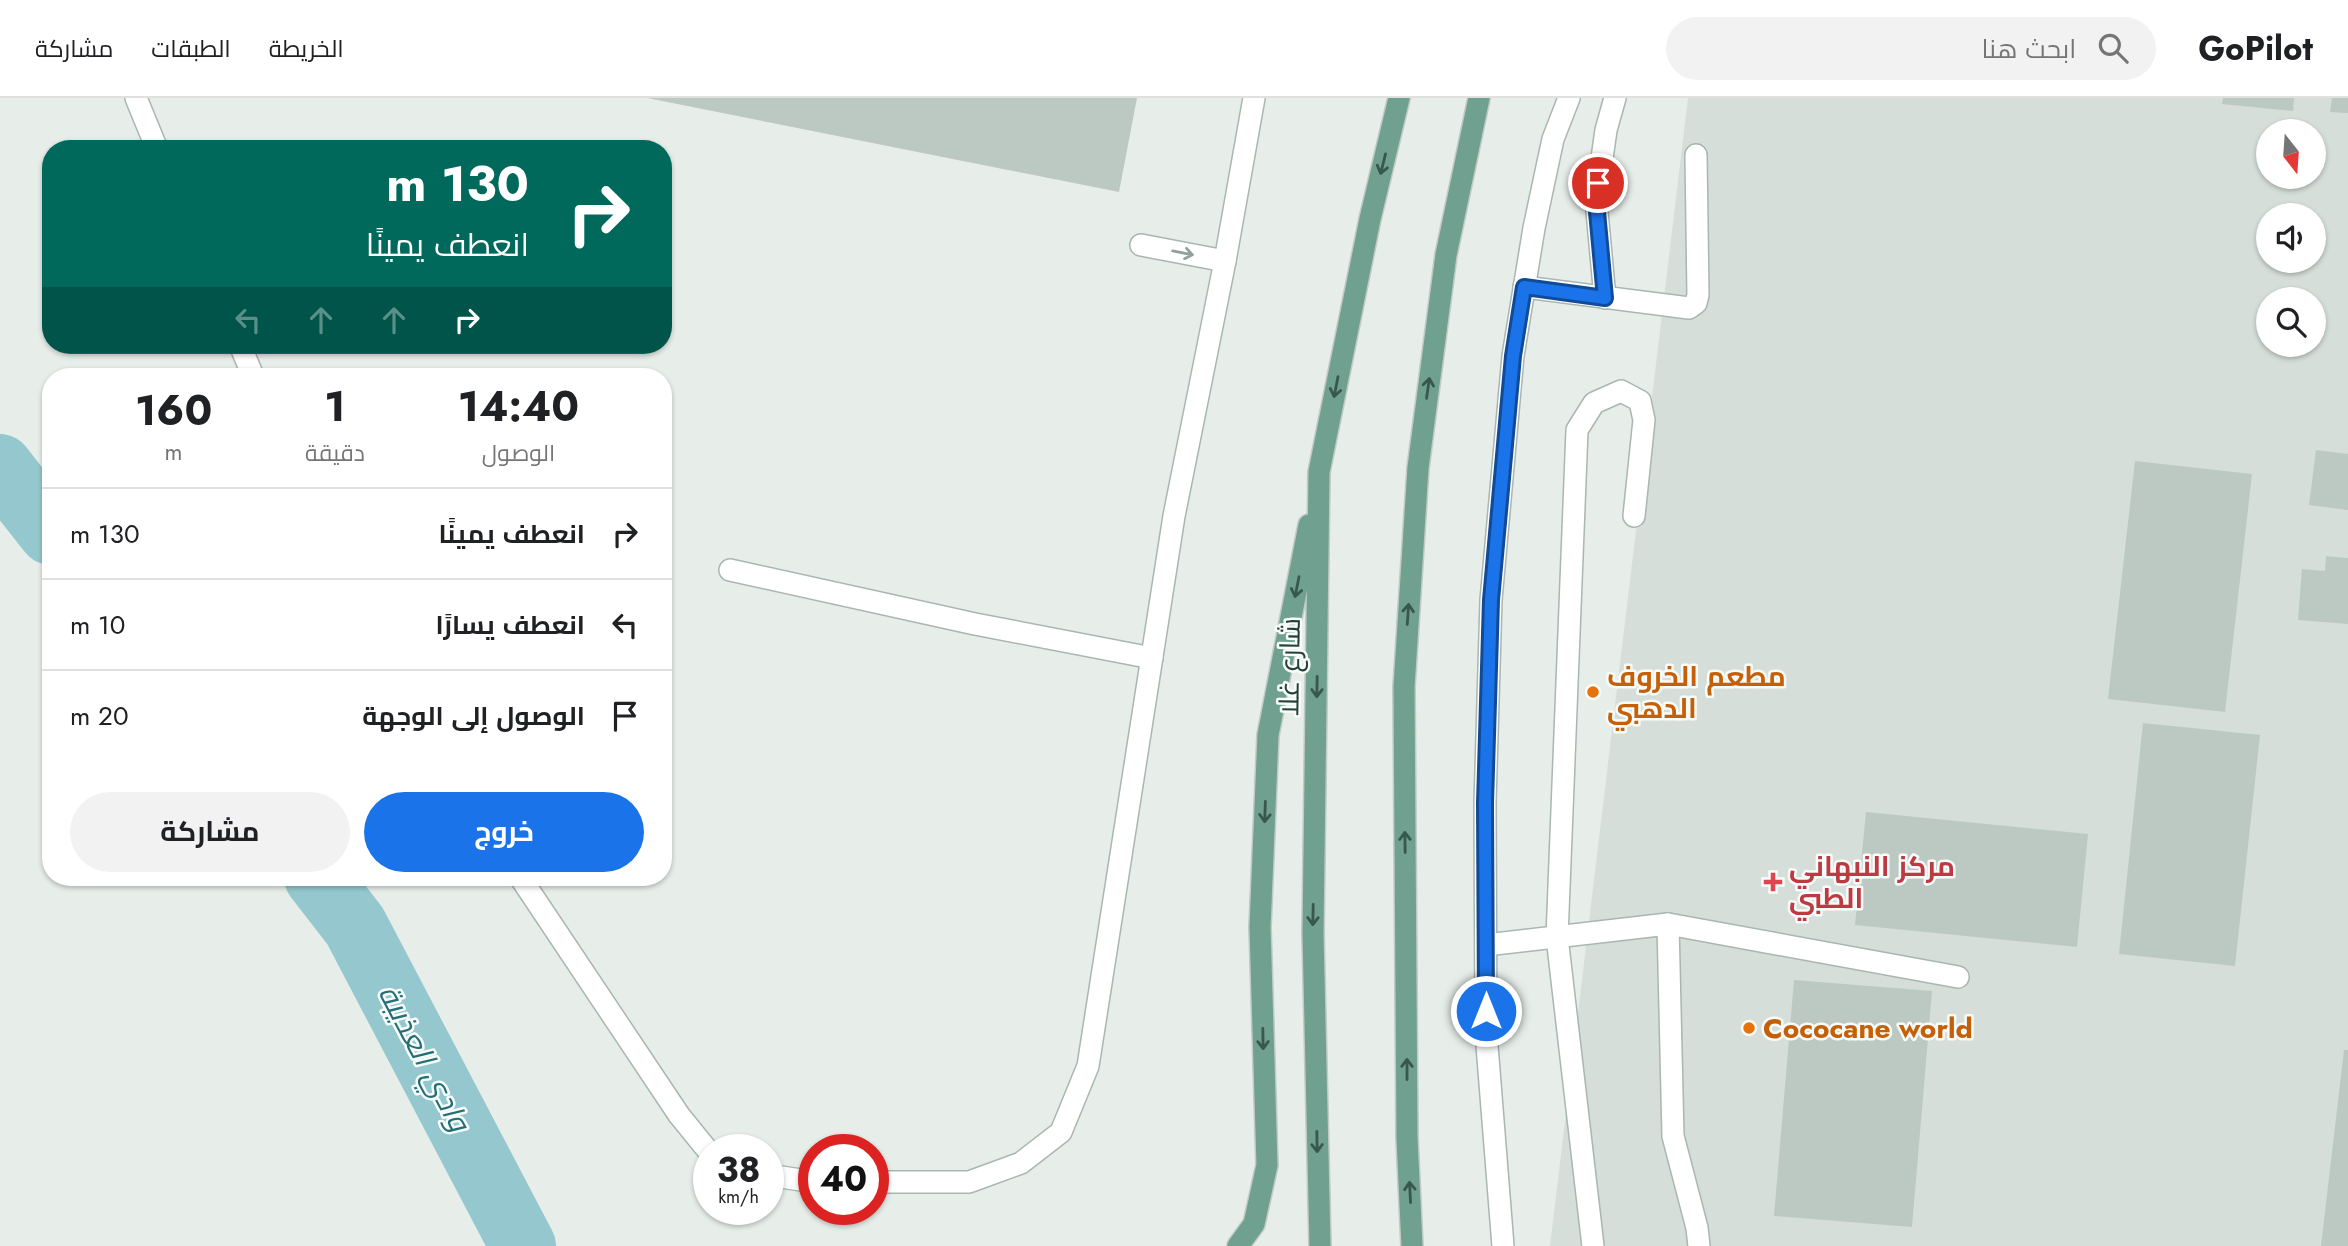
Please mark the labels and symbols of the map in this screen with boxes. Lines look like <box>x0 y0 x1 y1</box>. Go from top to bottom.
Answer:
north arrow <box>2256 119 2326 189</box>
one-way arrow <box>1376 152 1389 175</box>
pin <box>1568 153 1628 213</box>
one-way arrow <box>1171 247 1194 261</box>
one-way arrow <box>1329 375 1343 398</box>
one-way arrow <box>1422 377 1435 400</box>
one-way arrow <box>1290 575 1303 598</box>
one-way arrow <box>1402 603 1415 626</box>
street label: شارع غلا <box>1268 618 1311 716</box>
place label: مطعم الخروف الدهبي <box>1607 656 1786 731</box>
one-way arrow <box>1310 675 1323 698</box>
marker: مطعم الخروف الدهبي <box>1585 684 1601 700</box>
one-way arrow <box>1259 800 1272 823</box>
one-way arrow <box>1398 831 1412 854</box>
place label: مركز النبهاني الطبي <box>1789 846 1955 921</box>
marker: مركز النبهاني الطبي <box>1763 872 1783 892</box>
one-way arrow <box>1307 903 1320 926</box>
position arrow <box>1449 974 1523 1048</box>
water label: وادي العذيبة <box>366 977 482 1141</box>
place label: Cococane world <box>1763 1008 1973 1049</box>
marker: Cococane world <box>1741 1020 1757 1036</box>
one-way arrow <box>1257 1027 1270 1050</box>
one-way arrow <box>1400 1058 1414 1081</box>
one-way arrow <box>1311 1130 1324 1153</box>
speed limit sign: 40 <box>798 1134 889 1225</box>
one-way arrow <box>1403 1181 1416 1204</box>

